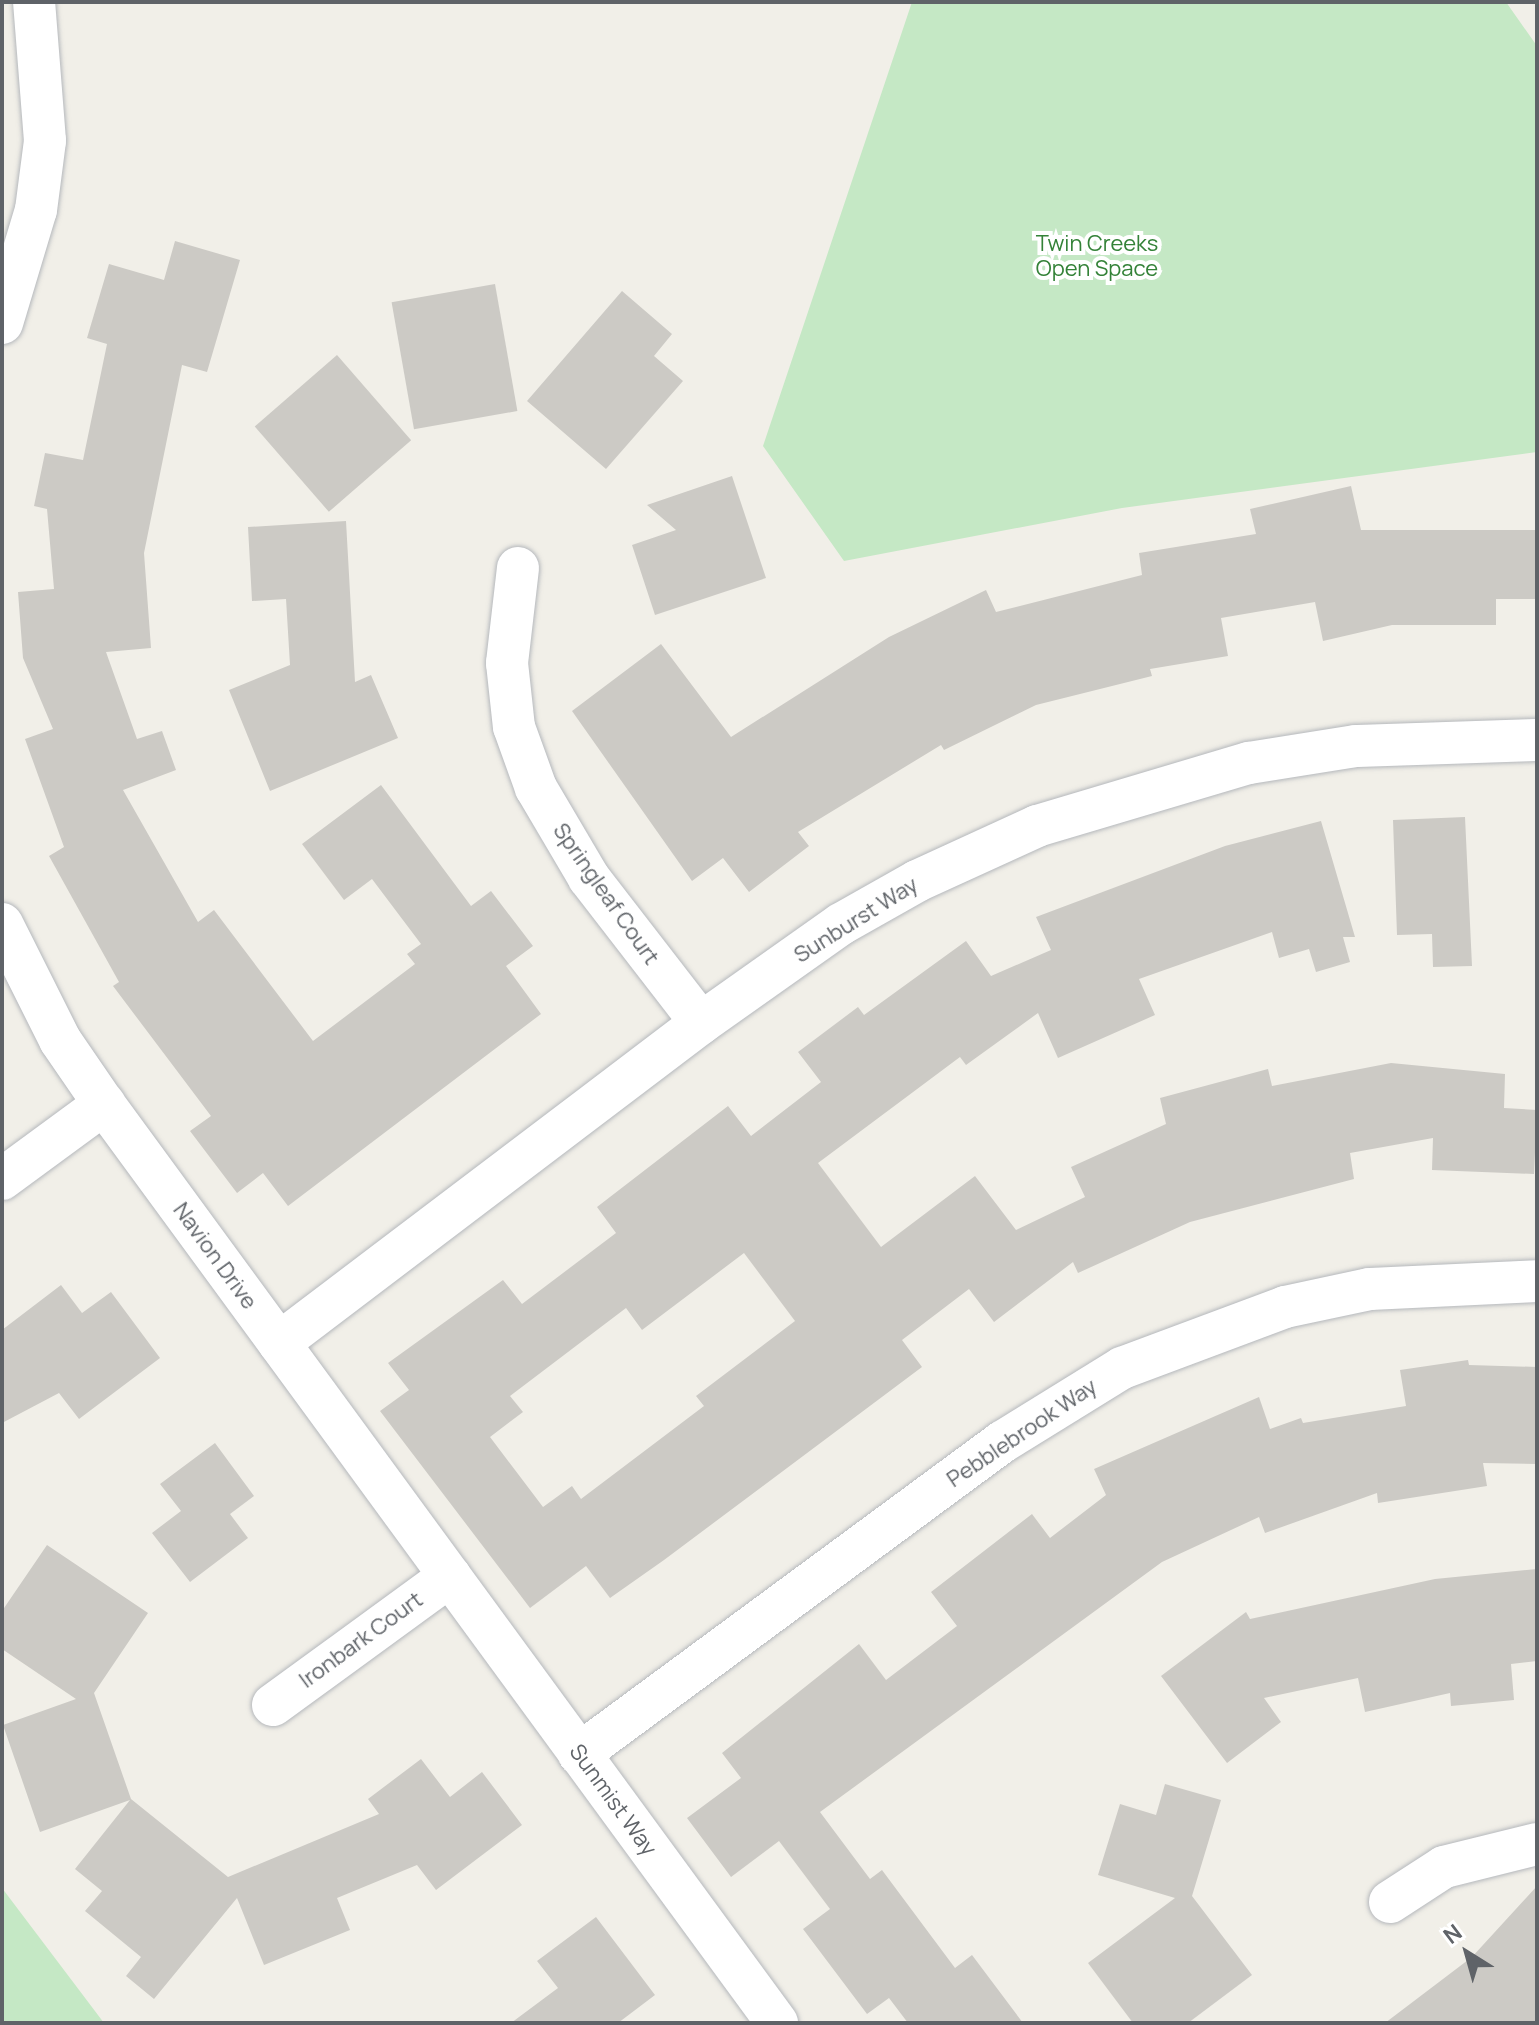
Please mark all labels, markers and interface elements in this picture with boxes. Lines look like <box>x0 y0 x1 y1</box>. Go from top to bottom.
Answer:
park label: Twin Creeks Open Space <box>1036 230 1158 282</box>
street label: Springleaf Court <box>547 818 665 970</box>
street label: Sunburst Way <box>789 871 923 969</box>
street label: Navion Drive <box>168 1198 262 1314</box>
street label: Pebblebrook Way <box>942 1373 1102 1493</box>
street label: Ironbark Court <box>294 1586 428 1694</box>
street label: Sunmist Way <box>564 1739 662 1861</box>
north arrow <box>1427 1913 1507 1993</box>
text: N <box>1437 1917 1468 1951</box>

